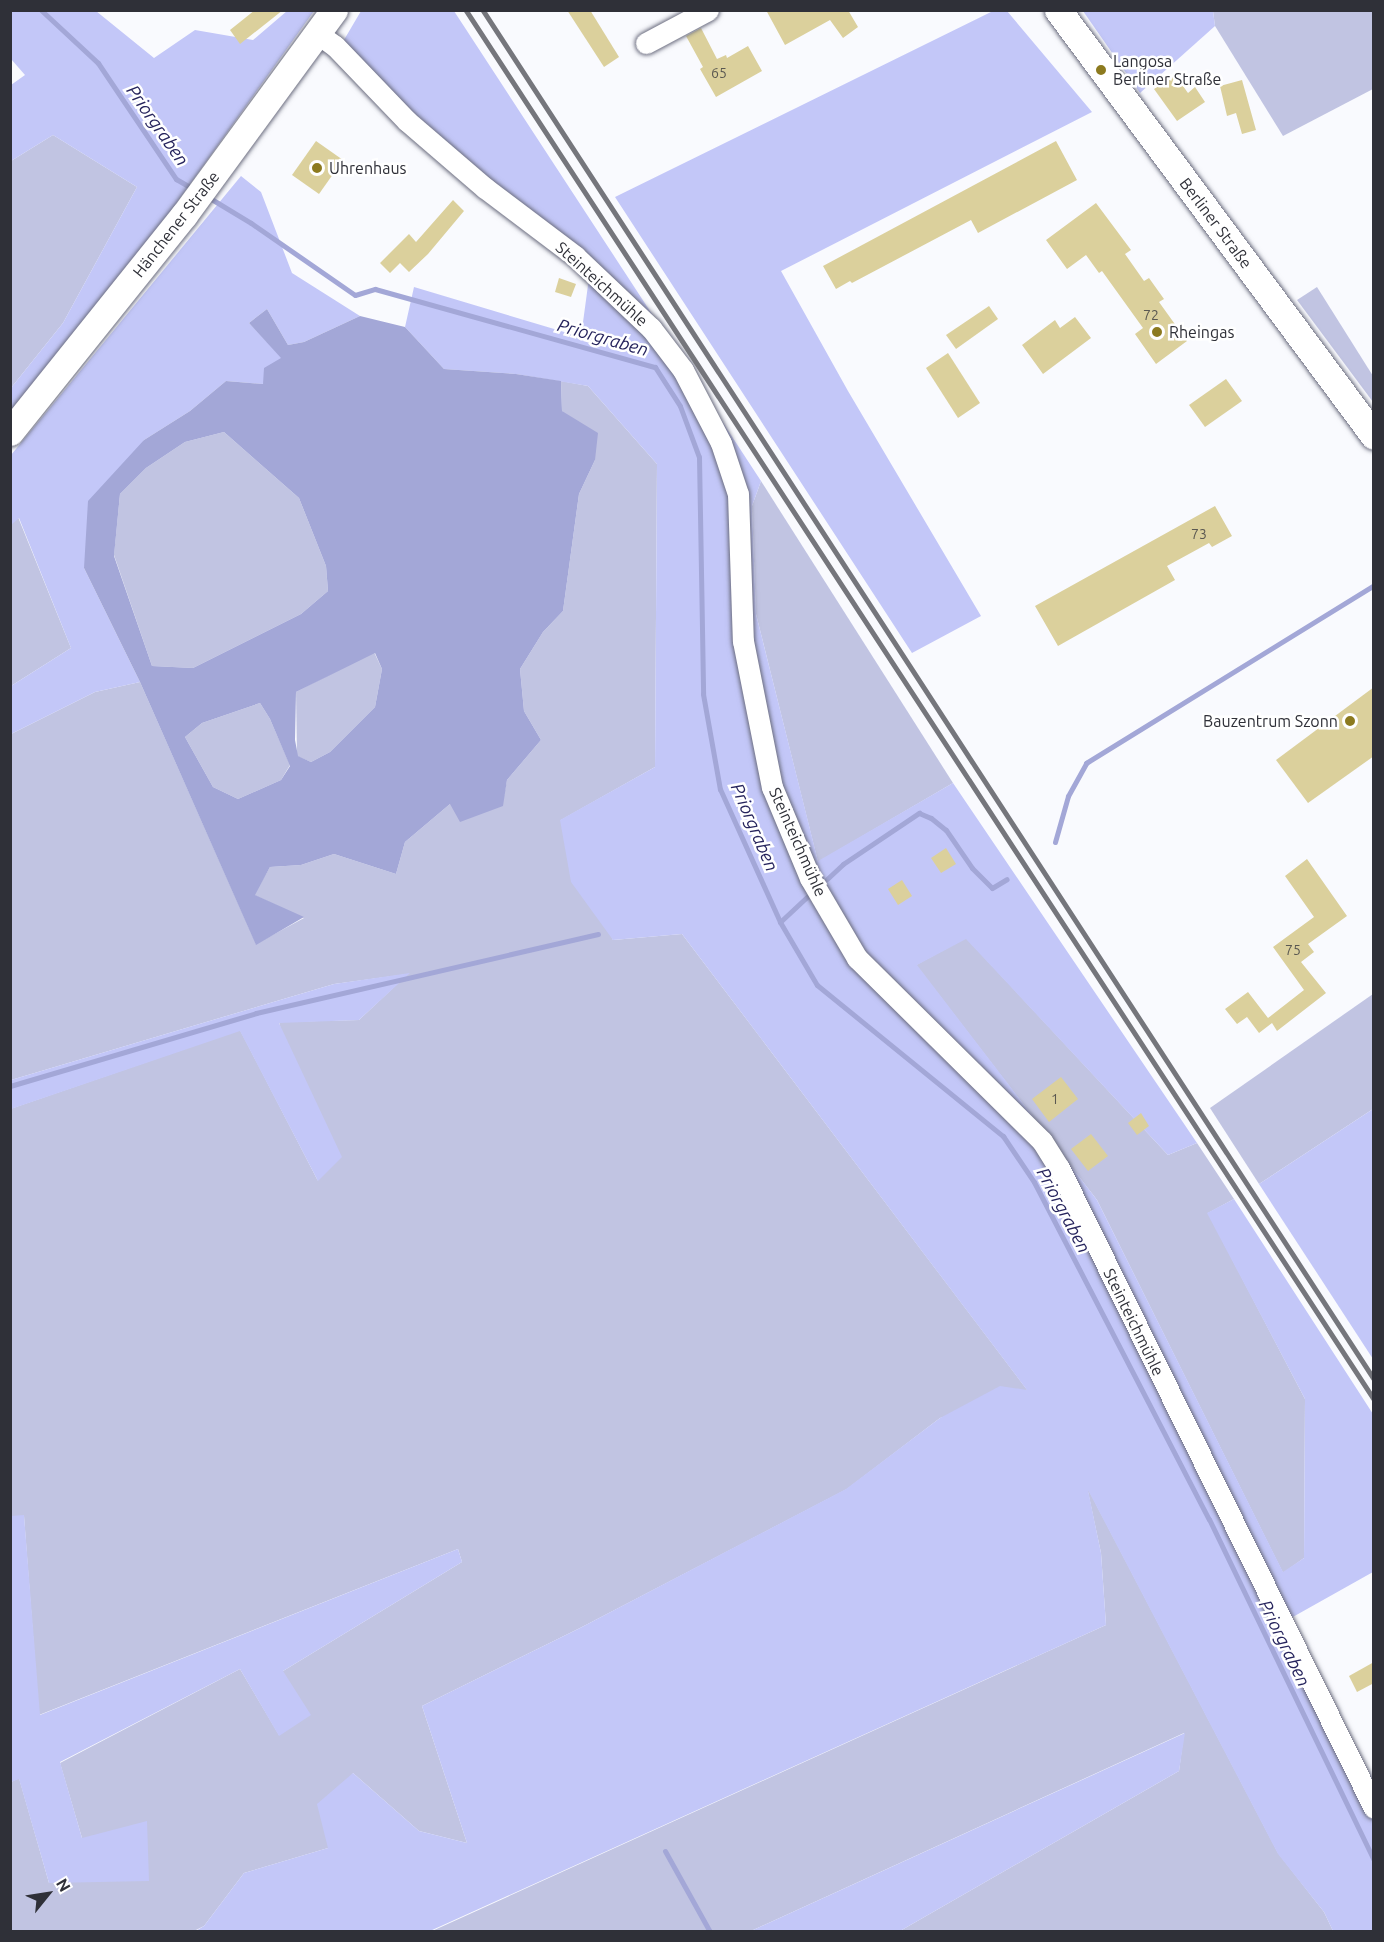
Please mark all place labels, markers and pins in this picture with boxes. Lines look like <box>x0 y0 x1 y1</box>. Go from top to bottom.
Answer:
place label: Langosa Berliner Straße <box>1113 51 1221 89</box>
marker: Langosa Berliner Straße <box>1094 63 1108 77</box>
place label: Uhrenhaus <box>329 158 407 178</box>
marker: Uhrenhaus <box>310 161 324 175</box>
place label: Rheingas <box>1169 322 1234 342</box>
marker: Rheingas <box>1150 325 1164 339</box>
place label: Bauzentrum Szonn <box>1203 711 1338 731</box>
marker: Bauzentrum Szonn <box>1343 714 1357 728</box>

